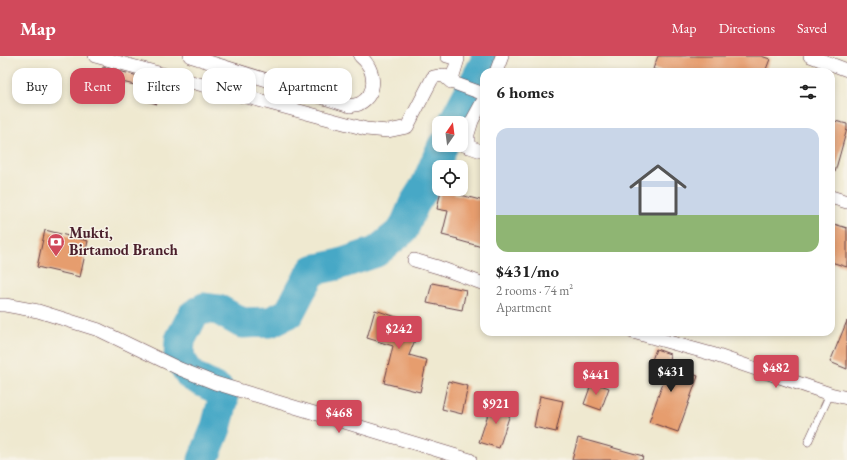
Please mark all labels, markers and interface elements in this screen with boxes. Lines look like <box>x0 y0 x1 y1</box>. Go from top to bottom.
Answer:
text: Map <box>20 16 56 41</box>
text: Map <box>671 19 697 37</box>
text: Directions <box>719 19 775 37</box>
text: Saved <box>797 19 827 37</box>
chip: Buy <box>12 68 62 104</box>
chip: Rent <box>70 68 125 104</box>
chip: Filters <box>133 68 194 104</box>
chip: New <box>202 68 256 104</box>
chip: Apartment <box>264 68 352 104</box>
text: 6 homes <box>496 81 554 103</box>
icon: filters <box>797 81 819 103</box>
north arrow <box>432 116 468 152</box>
map controls <box>432 116 468 196</box>
icon: home <box>622 154 694 226</box>
button: locate <box>432 160 468 196</box>
place label: Mukti, Birtamod Branch <box>69 223 178 259</box>
bank icon: Mukti, Birtamod Branch <box>46 232 66 257</box>
text: $431/mo <box>496 260 559 282</box>
text: 2 rooms · 74 m² <box>496 282 573 299</box>
text: Apartment <box>496 299 551 316</box>
pin: $242 <box>375 316 423 350</box>
text: $242 <box>386 320 412 337</box>
pin: $482 <box>752 355 800 389</box>
pin: $431 <box>647 359 695 393</box>
text: $482 <box>763 359 789 376</box>
pin: $441 <box>572 362 620 396</box>
text: $431 <box>658 363 684 380</box>
text: $441 <box>583 366 609 383</box>
pin: $921 <box>472 391 520 425</box>
text: $921 <box>483 395 509 412</box>
pin: $468 <box>315 400 363 434</box>
text: $468 <box>326 404 352 421</box>

